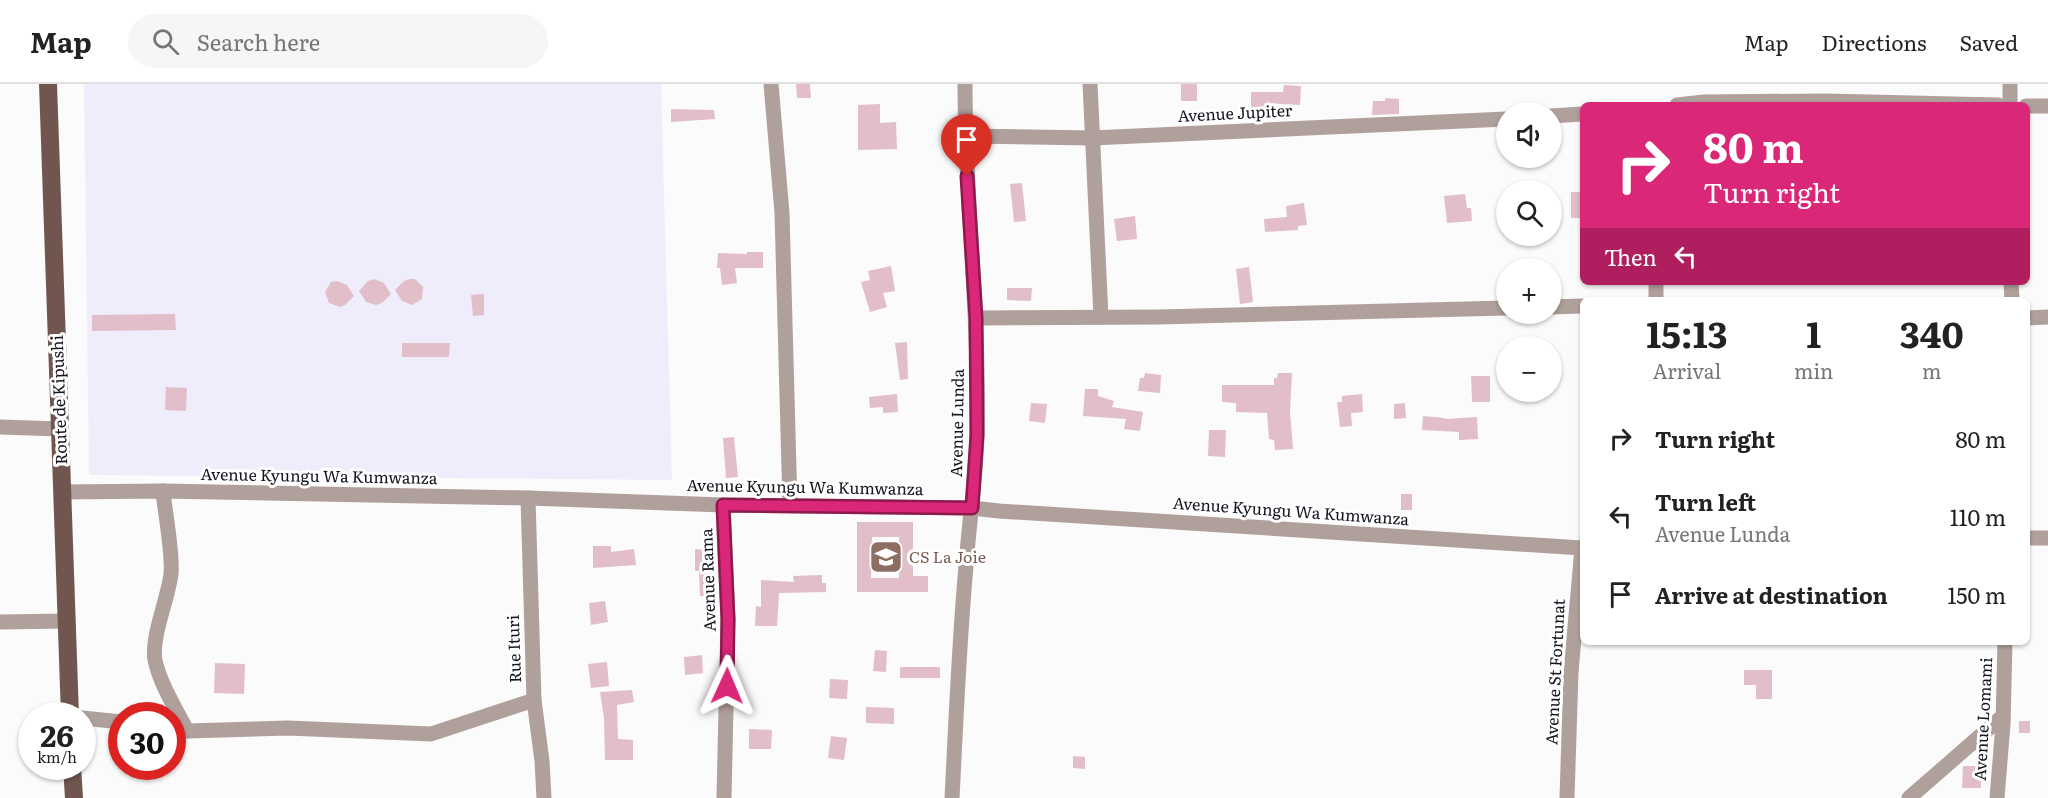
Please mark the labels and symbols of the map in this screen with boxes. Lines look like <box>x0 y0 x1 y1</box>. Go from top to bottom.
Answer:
street label: Avenue Jupiter <box>1177 97 1293 127</box>
pin <box>941 114 992 176</box>
street label: Route de Kipushi <box>44 335 72 465</box>
street label: Avenue Lunda <box>943 368 969 477</box>
street label: Avenue Kyungu Wa Kumwanza <box>200 461 438 489</box>
street label: Avenue Kyungu Wa Kumwanza <box>686 472 924 500</box>
street label: Avenue Kyungu Wa Kumwanza <box>1172 490 1410 530</box>
street label: Avenue Rama <box>693 528 721 632</box>
school or university icon: CS La Joie <box>868 539 904 575</box>
place label: CS La Joie <box>909 544 986 568</box>
street label: Avenue St Fortunat <box>1538 598 1570 746</box>
street label: Rue Ituri <box>500 615 526 683</box>
position arrow <box>695 654 759 718</box>
street label: Avenue Lomami <box>1967 657 1997 781</box>
speed limit sign: 30 <box>108 702 186 780</box>

